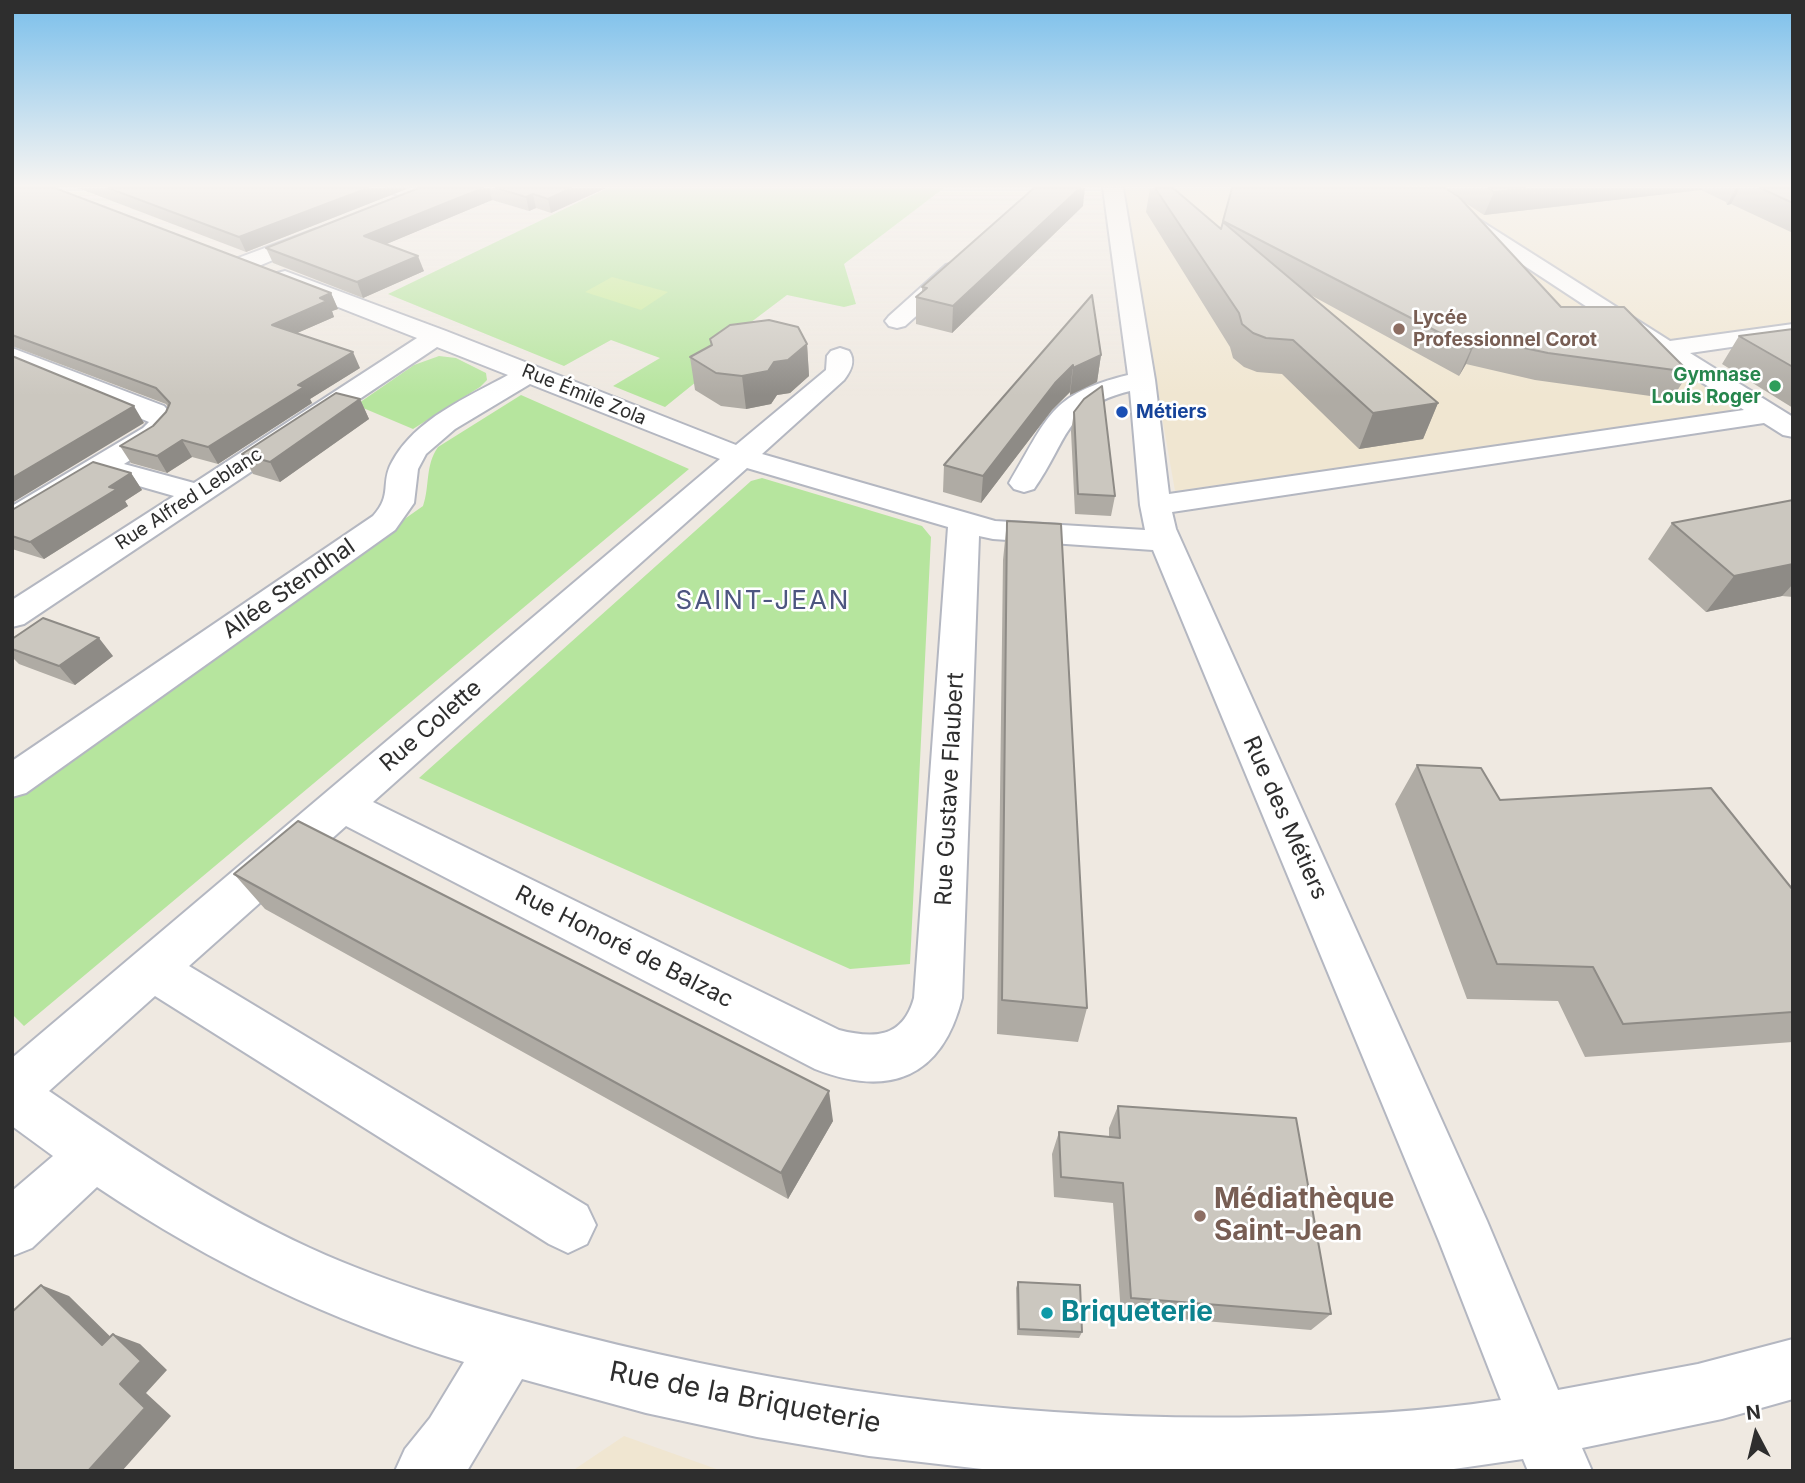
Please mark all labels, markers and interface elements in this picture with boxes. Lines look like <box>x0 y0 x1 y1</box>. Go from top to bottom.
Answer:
place label: Lycée Professionnel Corot <box>1413 307 1597 351</box>
marker: Lycée Professionnel Corot <box>1391 321 1407 337</box>
street label: Rue Émile Zola <box>518 360 650 430</box>
place label: Gymnase Louis Roger <box>1652 364 1761 408</box>
marker: Gymnase Louis Roger <box>1767 378 1783 394</box>
place label: Métiers <box>1136 401 1207 423</box>
marker: Métiers <box>1114 404 1130 420</box>
street label: Rue Alfred Leblanc <box>111 443 267 555</box>
street label: Allée Stendhal <box>217 533 361 645</box>
district label: SAINT-JEAN <box>677 585 849 617</box>
street label: Rue Gustave Flaubert <box>930 672 970 906</box>
street label: Rue Colette <box>375 674 487 778</box>
street label: Rue des Métiers <box>1237 732 1333 904</box>
street label: Rue Honoré de Balzac <box>510 880 738 1014</box>
place label: Médiathèque Saint-Jean <box>1214 1183 1394 1249</box>
marker: Médiathèque Saint-Jean <box>1192 1208 1208 1224</box>
place label: Briqueterie <box>1061 1296 1213 1330</box>
marker: Briqueterie <box>1039 1305 1055 1321</box>
street label: Rue de la Briqueterie <box>606 1355 884 1441</box>
north arrow <box>1721 1399 1791 1469</box>
text: N <box>1745 1400 1762 1425</box>

